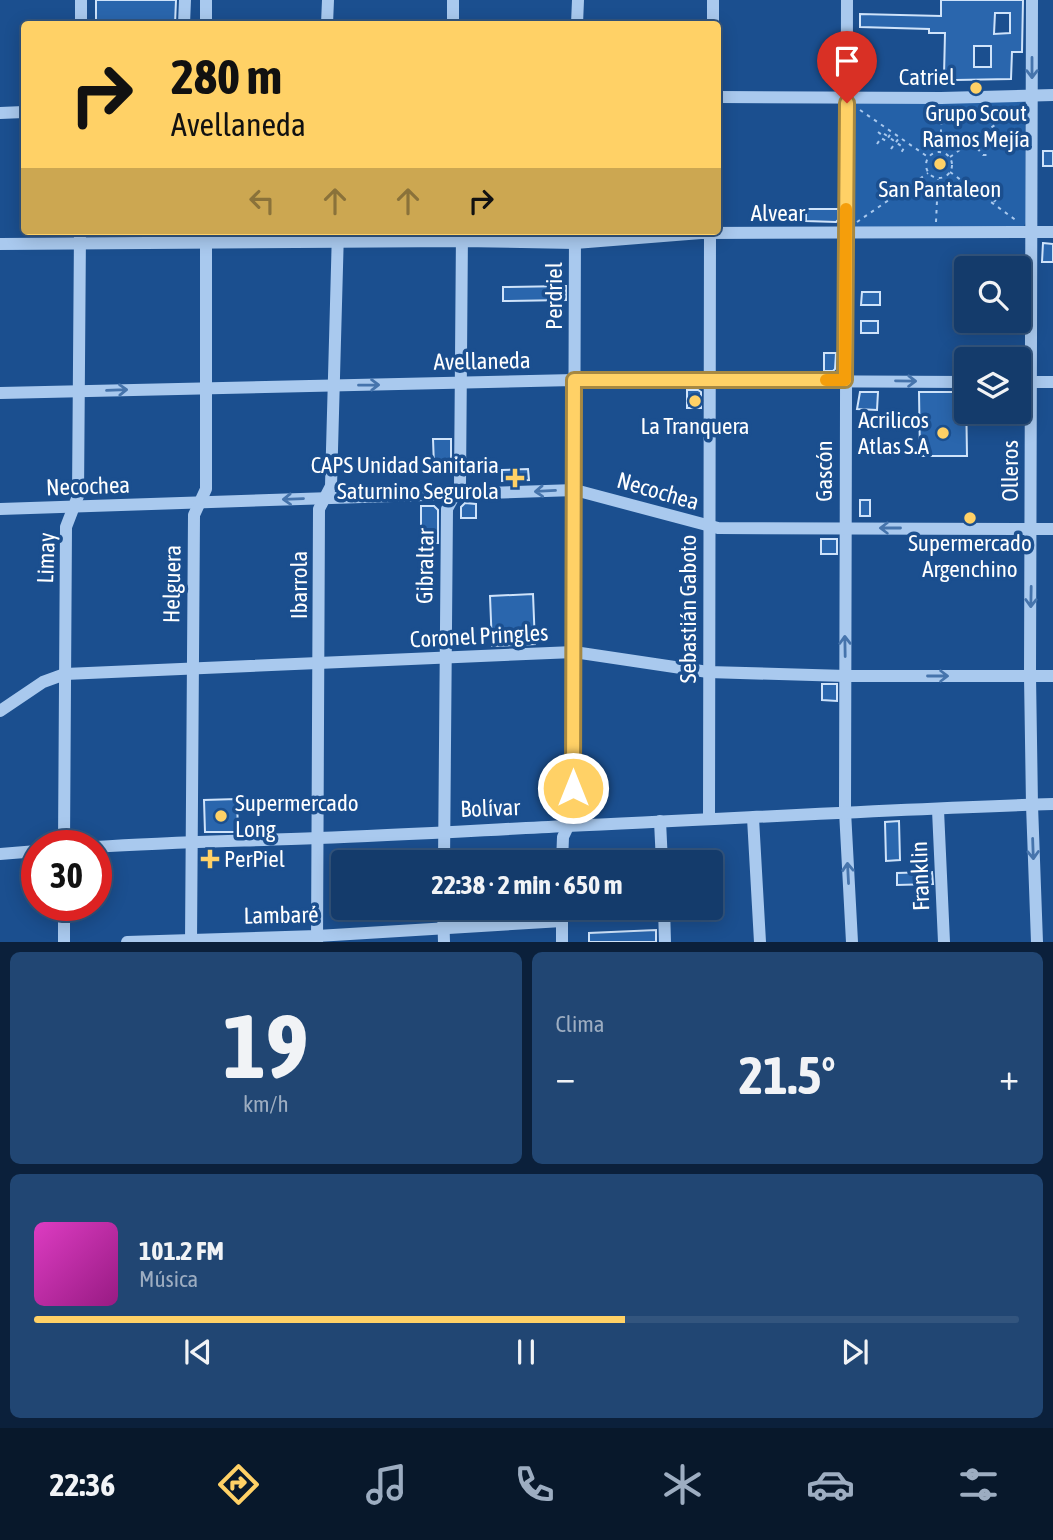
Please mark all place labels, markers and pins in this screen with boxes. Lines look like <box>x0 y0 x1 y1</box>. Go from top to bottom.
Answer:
pin <box>817 31 877 103</box>
marker: Grupo Scout Ramos Mejía <box>968 80 984 96</box>
place label: Grupo Scout Ramos Mejía <box>922 100 1030 152</box>
marker: San Pantaleon <box>932 156 948 172</box>
place label: San Pantaleon <box>879 176 1001 202</box>
marker: La Tranquera <box>687 393 703 409</box>
place label: Acrilicos Atlas S.A <box>858 407 930 459</box>
place label: La Tranquera <box>640 413 750 439</box>
marker: Acrilicos Atlas S.A <box>935 425 951 441</box>
place label: CAPS Unidad Sanitaria Saturnino Segurola <box>311 452 499 504</box>
marker: CAPS Unidad Sanitaria Saturnino Segurola <box>505 468 525 488</box>
marker: Supermercado Argenchino <box>962 510 978 526</box>
place label: Supermercado Argenchino <box>908 530 1032 582</box>
place label: Supermercado Long <box>235 790 359 842</box>
marker: Supermercado Long <box>213 808 229 824</box>
place label: PerPiel <box>224 846 285 872</box>
marker: PerPiel <box>202 851 218 867</box>

